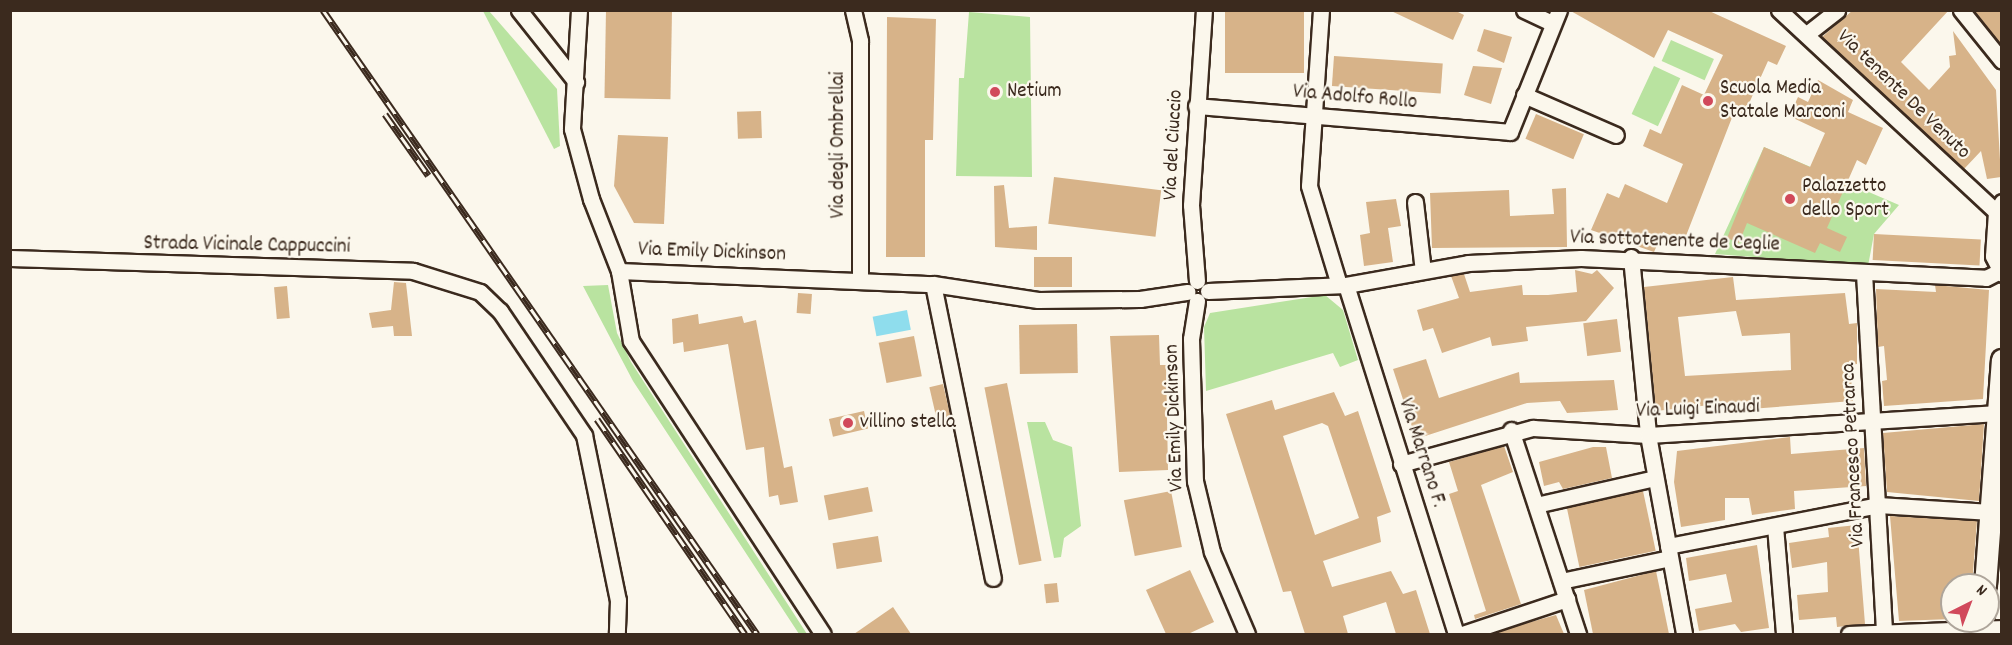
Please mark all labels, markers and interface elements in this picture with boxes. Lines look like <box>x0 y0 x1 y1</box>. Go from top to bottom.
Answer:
street label: Via tenente De Venuto <box>1831 25 1975 165</box>
street label: Via degli Ombrellai <box>826 72 852 218</box>
place label: Scuola Media Statale Marconi <box>1720 76 1845 126</box>
place label: Netium <box>1007 79 1062 105</box>
street label: Via Adolfo Rollo <box>1292 80 1418 116</box>
marker: Netium <box>988 85 1002 99</box>
street label: Via del Ciuccio <box>1159 89 1189 201</box>
marker: Scuola Media Statale Marconi <box>1701 94 1715 108</box>
place label: Palazzetto dello Sport <box>1802 174 1889 224</box>
marker: Palazzetto dello Sport <box>1783 192 1797 206</box>
street label: Via sottotenente de Ceglie <box>1570 226 1780 258</box>
street label: Strada Vicinale Cappuccini <box>143 232 351 260</box>
street label: Via Emily Dickinson <box>638 238 786 268</box>
street label: Via Emily Dickinson <box>1160 344 1190 492</box>
street label: Via Francesco Petrarca <box>1837 362 1871 548</box>
street label: Via Marrano F. <box>1392 395 1450 511</box>
street label: Via Luigi Einaudi <box>1636 395 1760 425</box>
place label: villino stella <box>860 410 956 436</box>
marker: villino stella <box>841 416 855 430</box>
north arrow <box>1940 573 2000 633</box>
text: N <box>1970 580 1992 602</box>

